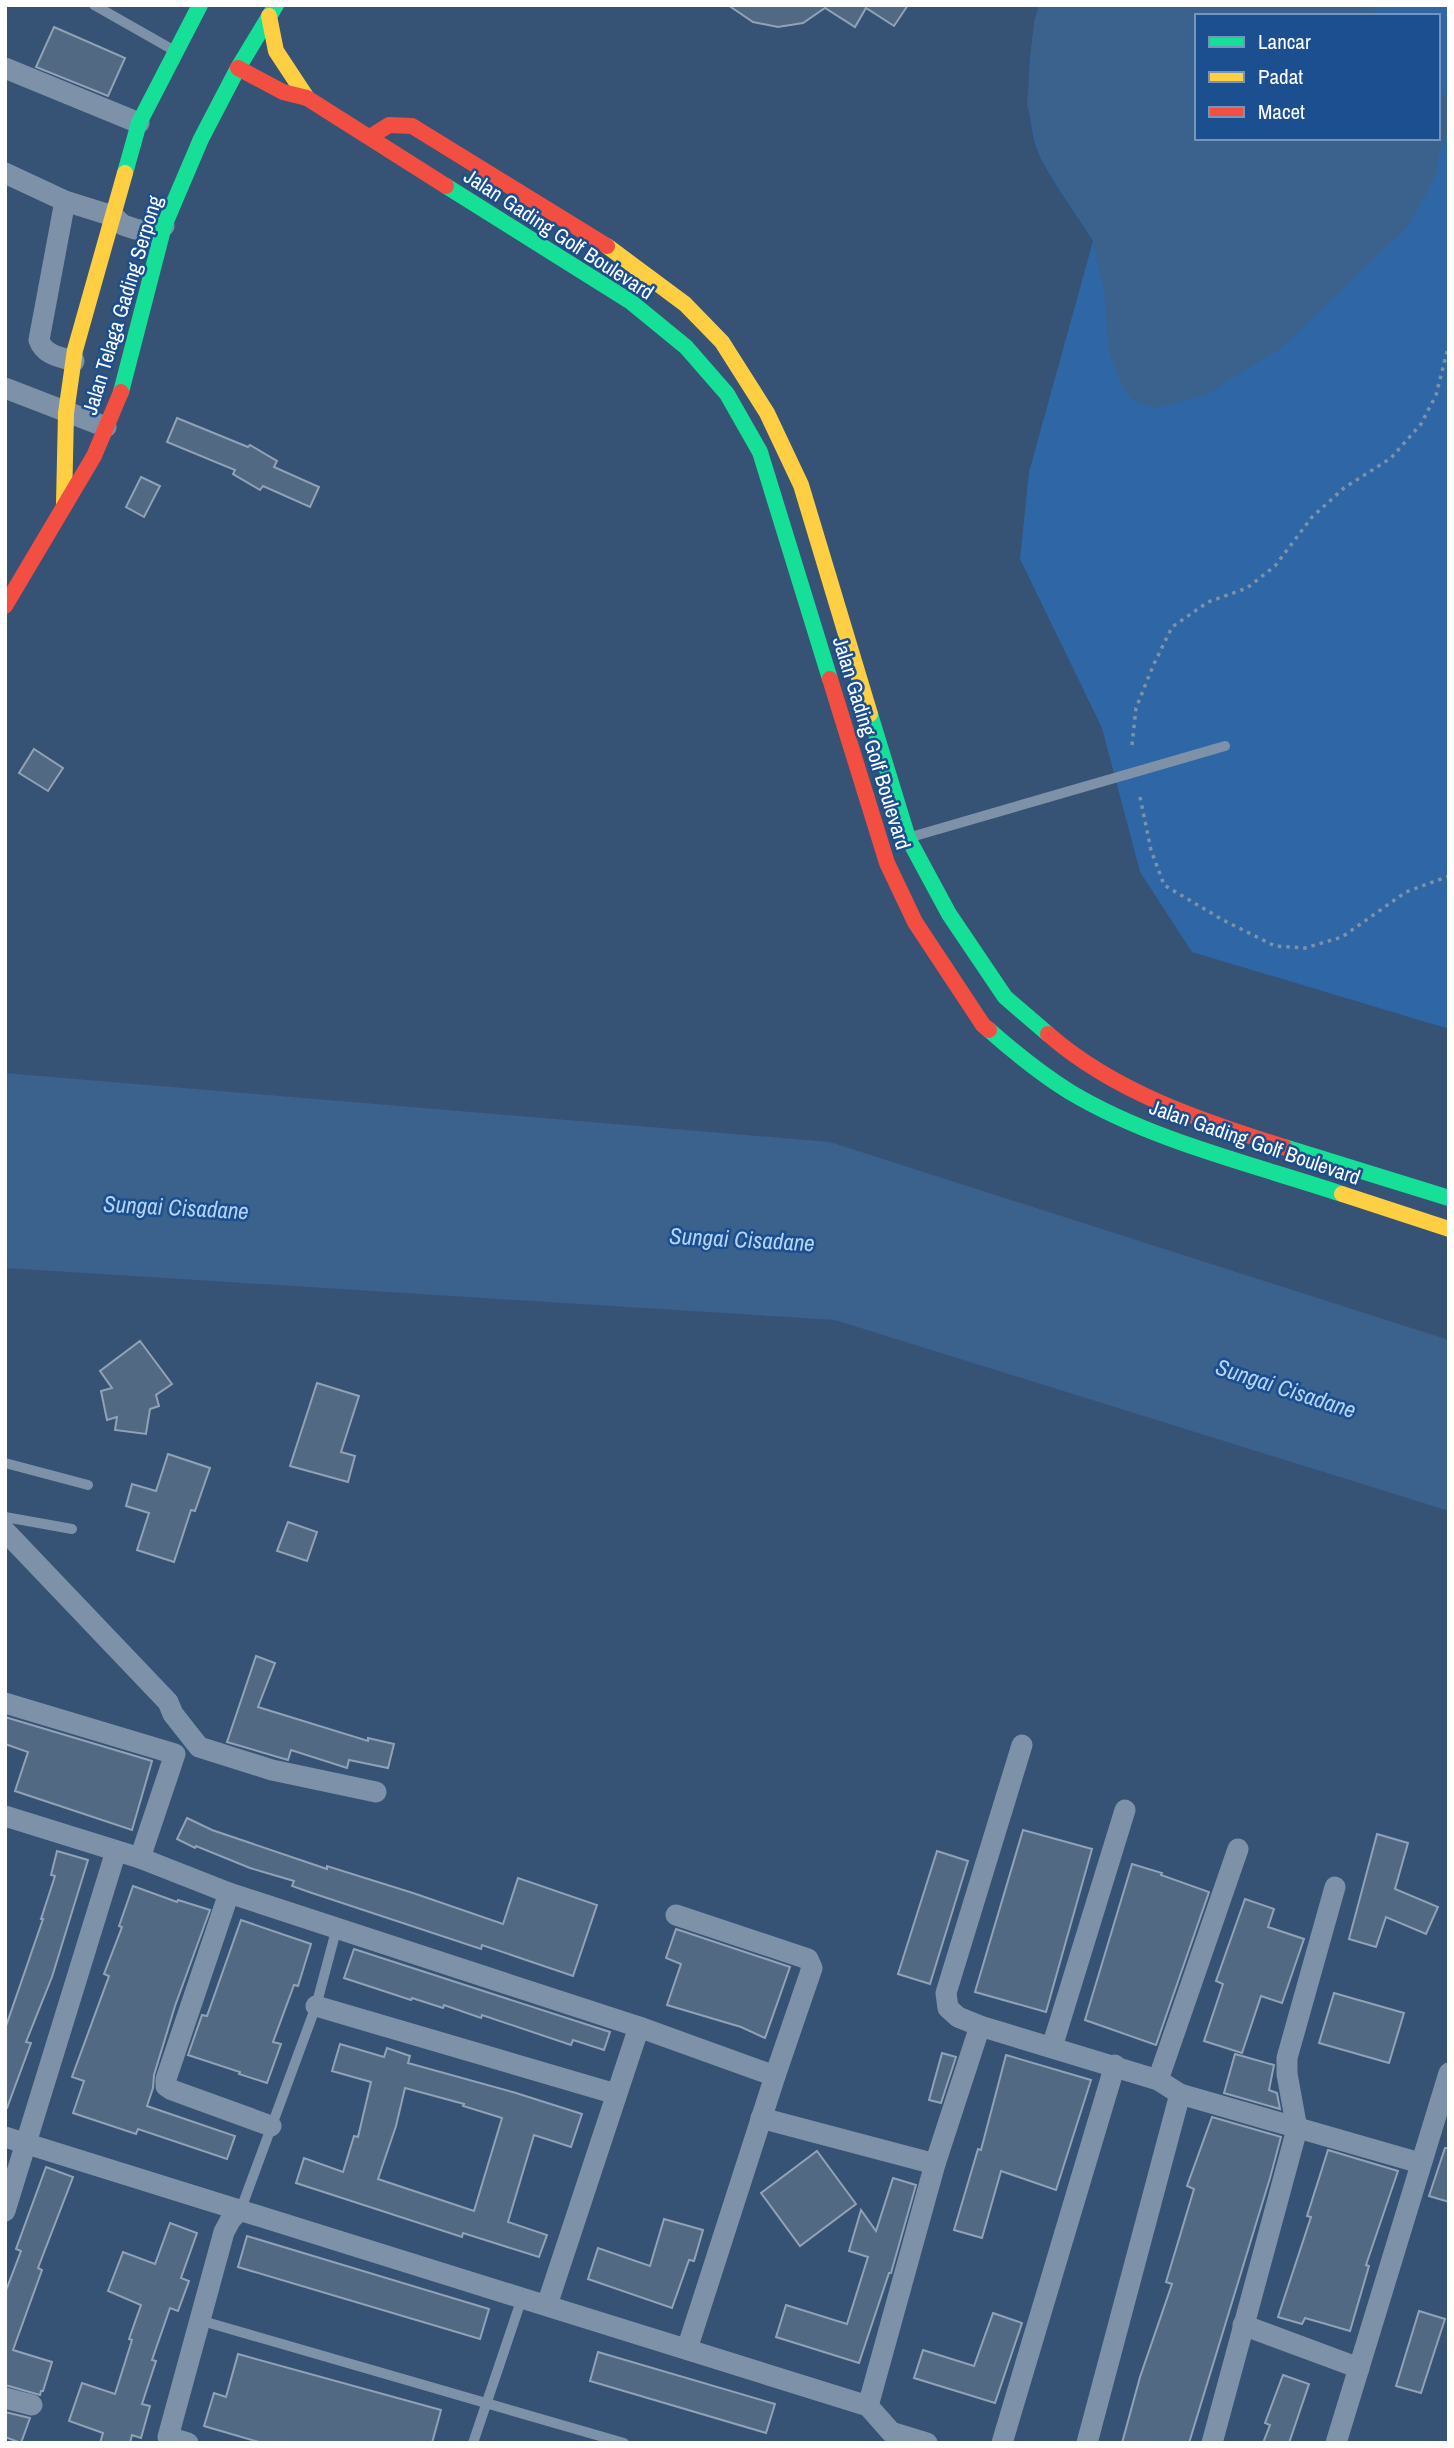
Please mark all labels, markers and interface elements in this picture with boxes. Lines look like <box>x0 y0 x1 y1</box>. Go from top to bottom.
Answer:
legend <box>1195 14 1440 140</box>
text: Lancar <box>1258 27 1311 56</box>
text: Padat <box>1258 62 1303 91</box>
text: Macet <box>1258 97 1305 126</box>
street label: Jalan Gading Golf Boulevard <box>458 162 660 306</box>
street label: Jalan Telaga Gading Serpong <box>75 192 169 418</box>
street label: Jalan Gading Golf Boulevard <box>826 633 918 853</box>
street label: Jalan Gading Golf Boulevard <box>1146 1092 1364 1192</box>
water label: Sungai Cisadane <box>102 1188 250 1226</box>
water label: Sungai Cisadane <box>668 1220 816 1258</box>
water label: Sungai Cisadane <box>1212 1351 1360 1425</box>

